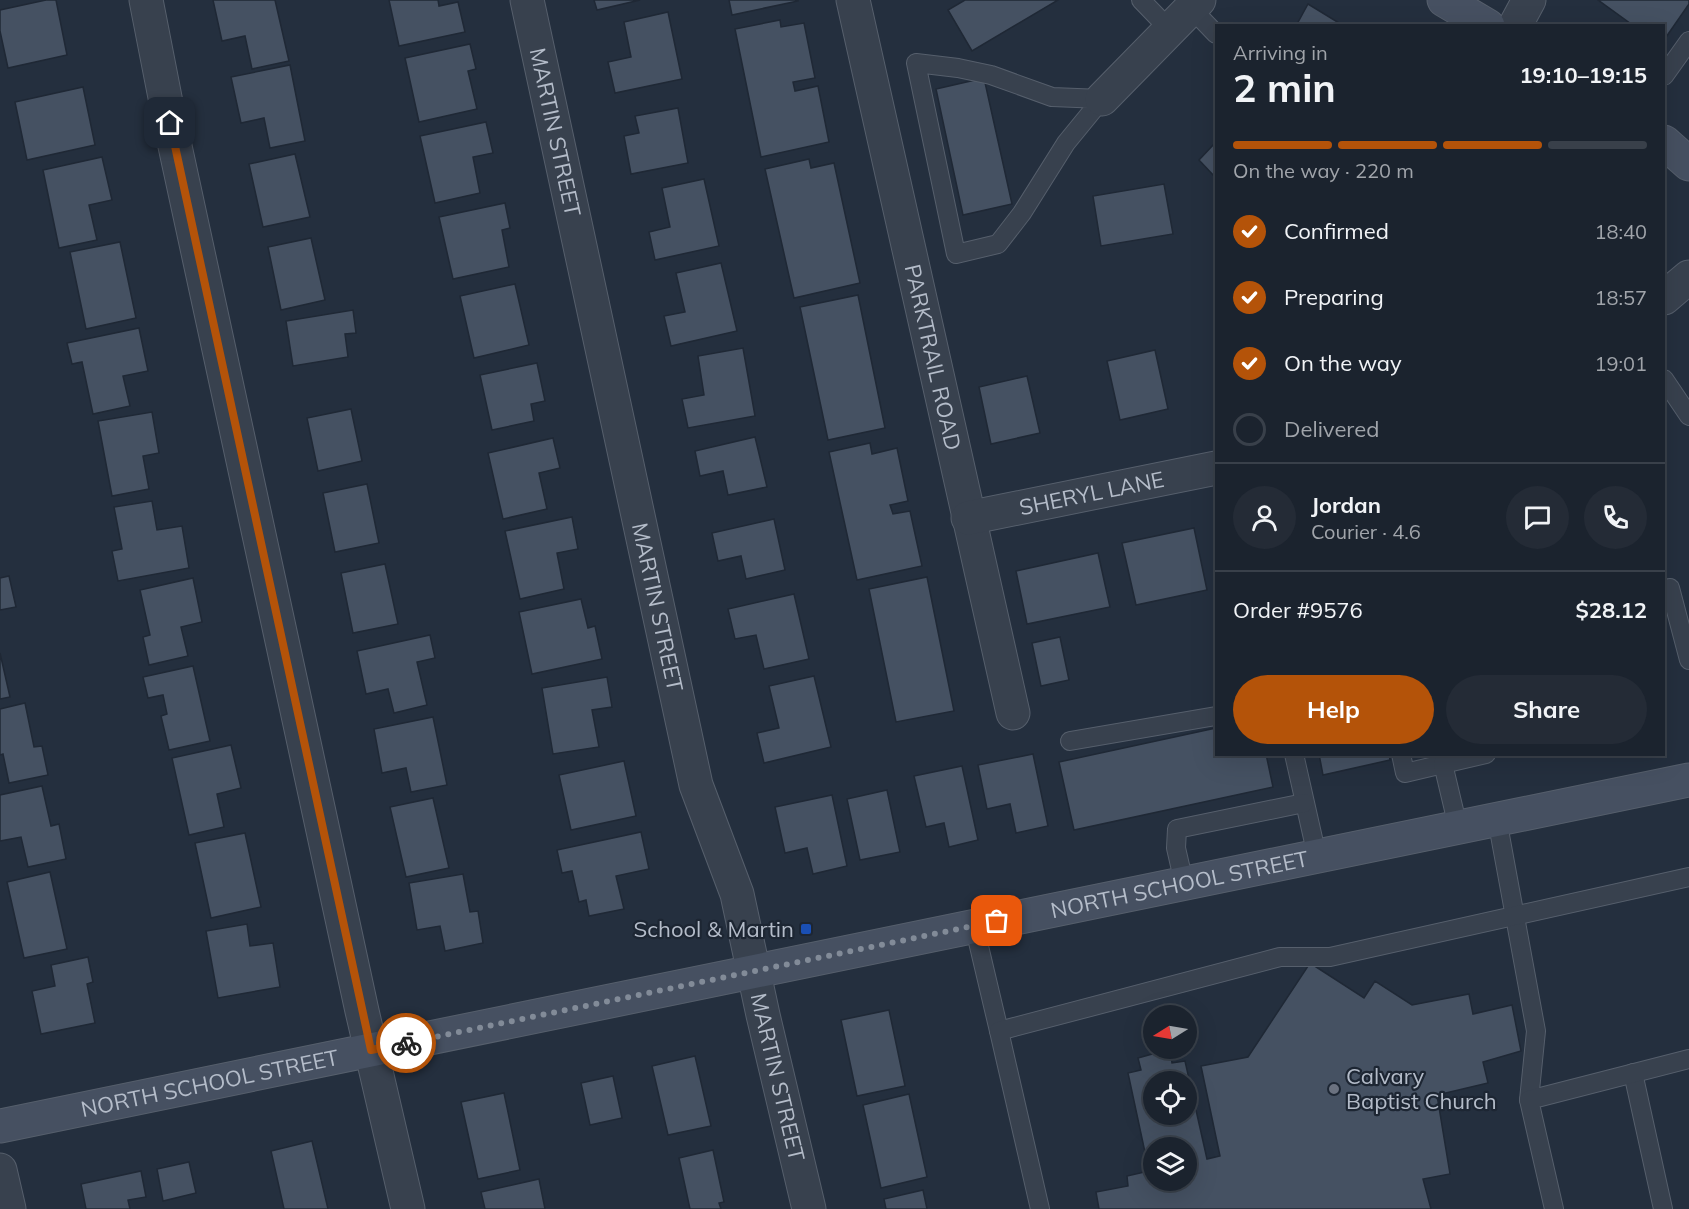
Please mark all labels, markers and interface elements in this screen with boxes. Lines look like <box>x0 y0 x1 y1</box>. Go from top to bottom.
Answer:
text: Arriving in <box>1233 40 1328 65</box>
street label: MARTIN STREET <box>524 45 587 219</box>
text: 19:10–19:15 <box>1519 61 1647 89</box>
text: 2 min <box>1233 63 1336 112</box>
pin <box>144 97 195 148</box>
icon: home <box>153 106 186 139</box>
text: On the way · 220 m <box>1233 158 1414 183</box>
icon: check <box>1233 215 1266 248</box>
text: Confirmed <box>1284 217 1389 245</box>
text: 18:40 <box>1594 219 1647 244</box>
street label: PARKTRAIL ROAD <box>899 261 968 453</box>
icon: check <box>1233 281 1266 314</box>
text: Preparing <box>1284 283 1384 311</box>
text: 18:57 <box>1594 285 1647 310</box>
icon: check <box>1233 347 1266 380</box>
text: On the way <box>1284 349 1402 377</box>
text: 19:01 <box>1594 351 1647 376</box>
text: Delivered <box>1284 415 1379 443</box>
street label: SHERYL LANE <box>1017 465 1166 521</box>
button: person <box>1233 486 1296 549</box>
button: chat <box>1506 486 1569 549</box>
button: phone <box>1584 486 1647 549</box>
text: Jordan <box>1311 491 1381 519</box>
text: Courier · 4.6 <box>1311 519 1421 544</box>
street label: MARTIN STREET <box>626 520 689 694</box>
text: Order #9576 <box>1233 596 1363 624</box>
text: $28.12 <box>1576 596 1647 624</box>
button: Help <box>1233 675 1434 744</box>
button: Share <box>1446 675 1647 744</box>
street label: NORTH SCHOOL STREET <box>1048 844 1311 924</box>
pin <box>971 895 1022 946</box>
icon: bag <box>980 904 1013 937</box>
place label: School & Martin <box>633 915 794 943</box>
marker: School & Martin <box>799 922 813 936</box>
street label: MARTIN STREET <box>745 990 811 1164</box>
north arrow <box>1143 1005 1197 1059</box>
map controls <box>1143 1005 1197 1191</box>
courier <box>376 1013 436 1073</box>
icon: bike <box>390 1027 423 1060</box>
street label: NORTH SCHOOL STREET <box>78 1043 341 1123</box>
place label: Calvary Baptist Church <box>1346 1062 1497 1115</box>
button: locate <box>1143 1071 1197 1125</box>
marker: Calvary Baptist Church <box>1327 1082 1341 1096</box>
button: layers <box>1143 1137 1197 1191</box>

